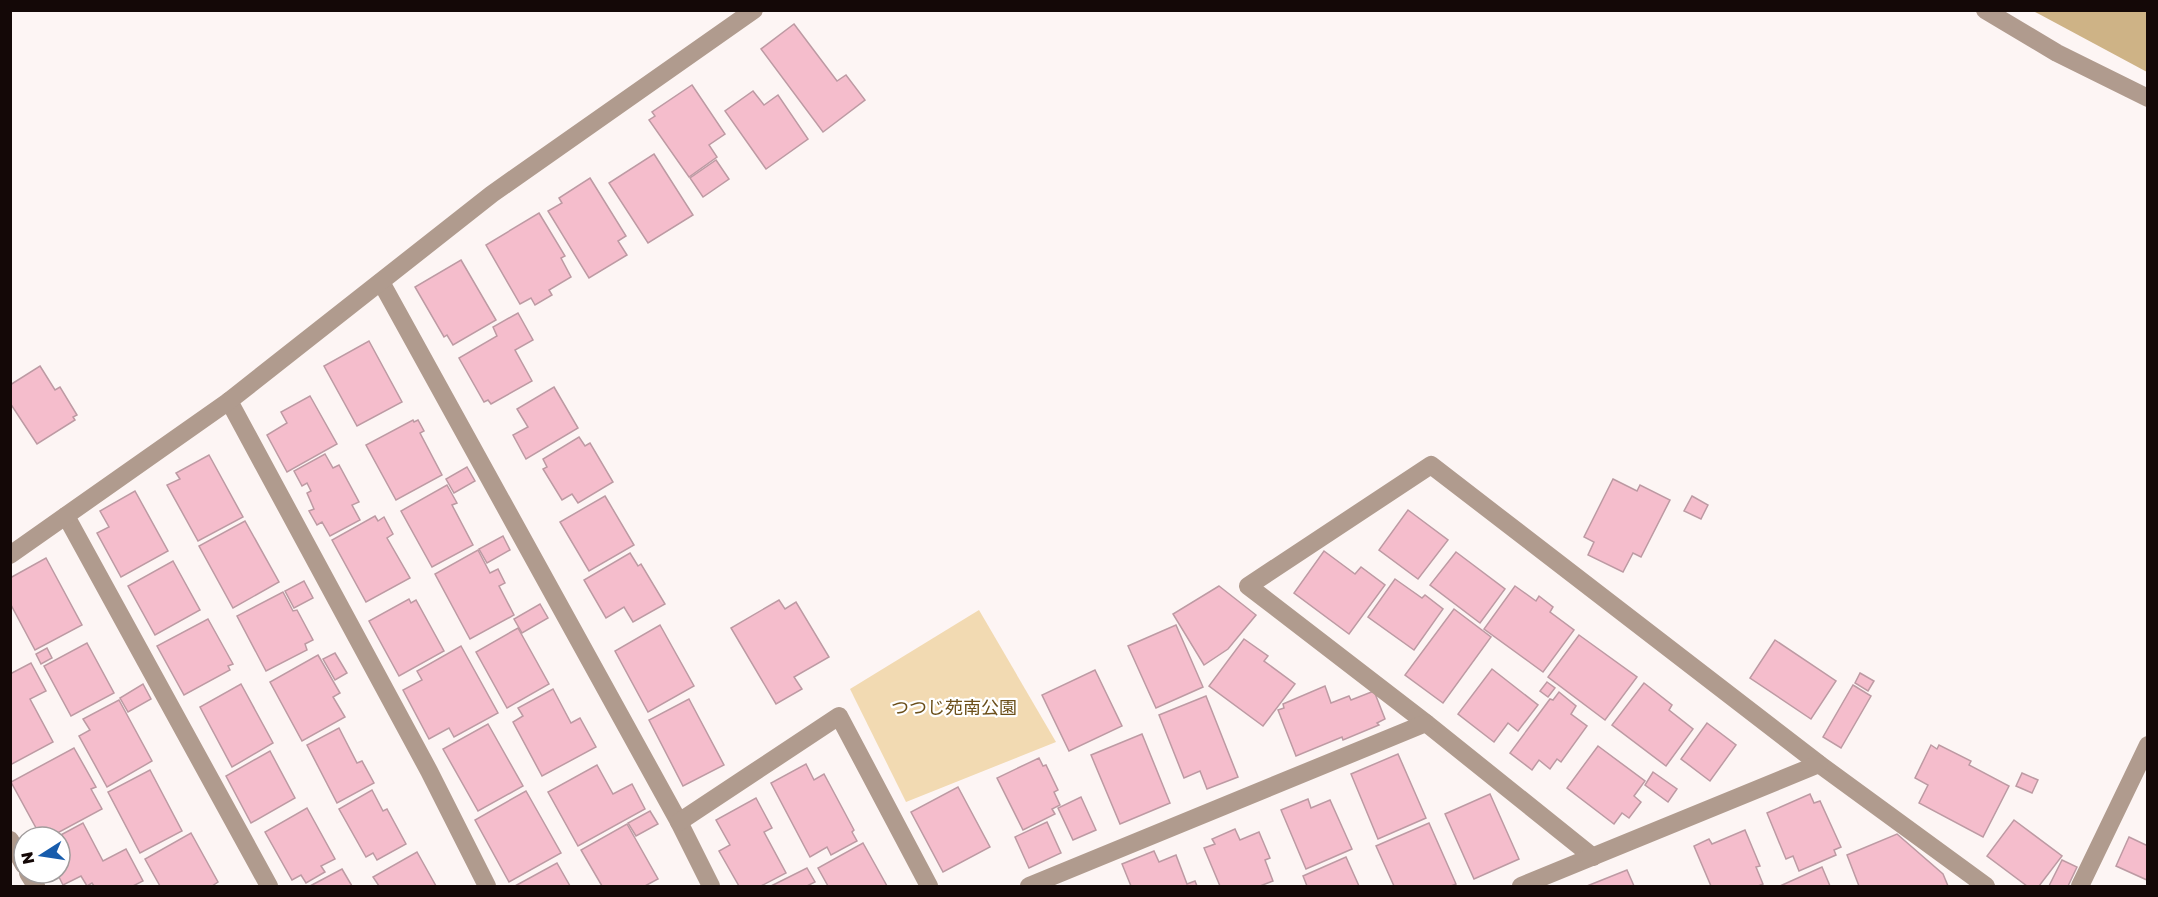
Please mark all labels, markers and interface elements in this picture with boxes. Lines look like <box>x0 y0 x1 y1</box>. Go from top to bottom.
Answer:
park label: つつじ苑南公園 <box>891 696 1017 718</box>
north arrow <box>12 825 72 885</box>
text: N <box>16 850 38 866</box>

